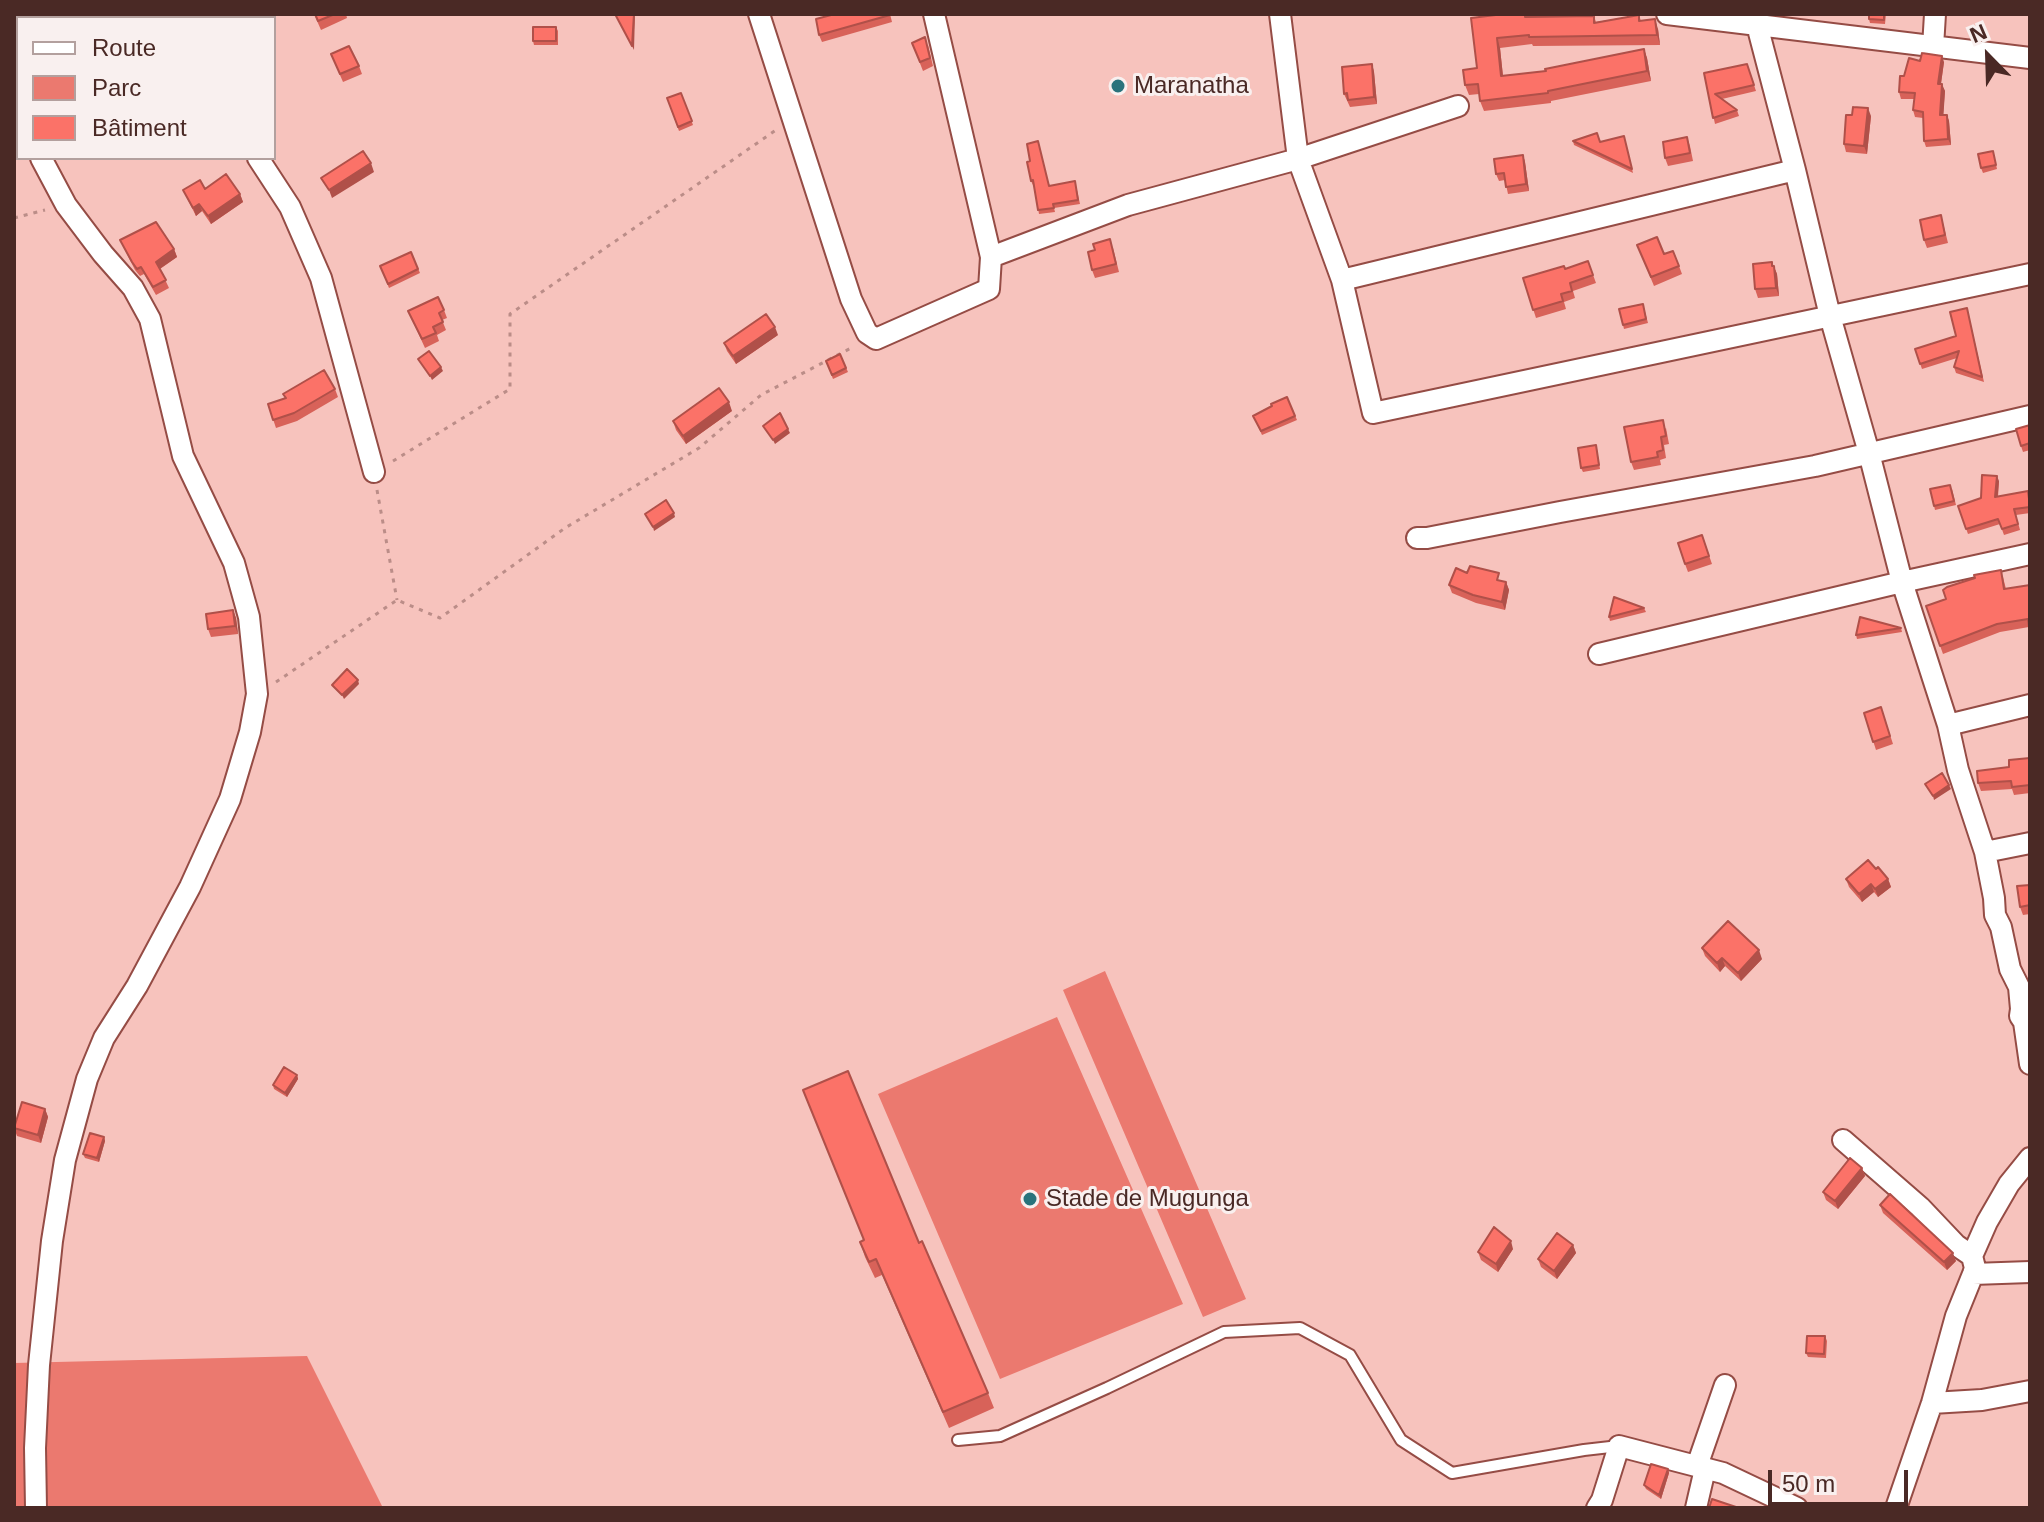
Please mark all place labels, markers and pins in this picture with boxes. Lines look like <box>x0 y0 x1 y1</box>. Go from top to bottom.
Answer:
place label: Maranatha <box>1134 72 1249 100</box>
marker: Maranatha <box>1109 77 1127 95</box>
place label: Stade de Mugunga <box>1046 1185 1249 1213</box>
marker: Stade de Mugunga <box>1021 1190 1039 1208</box>

